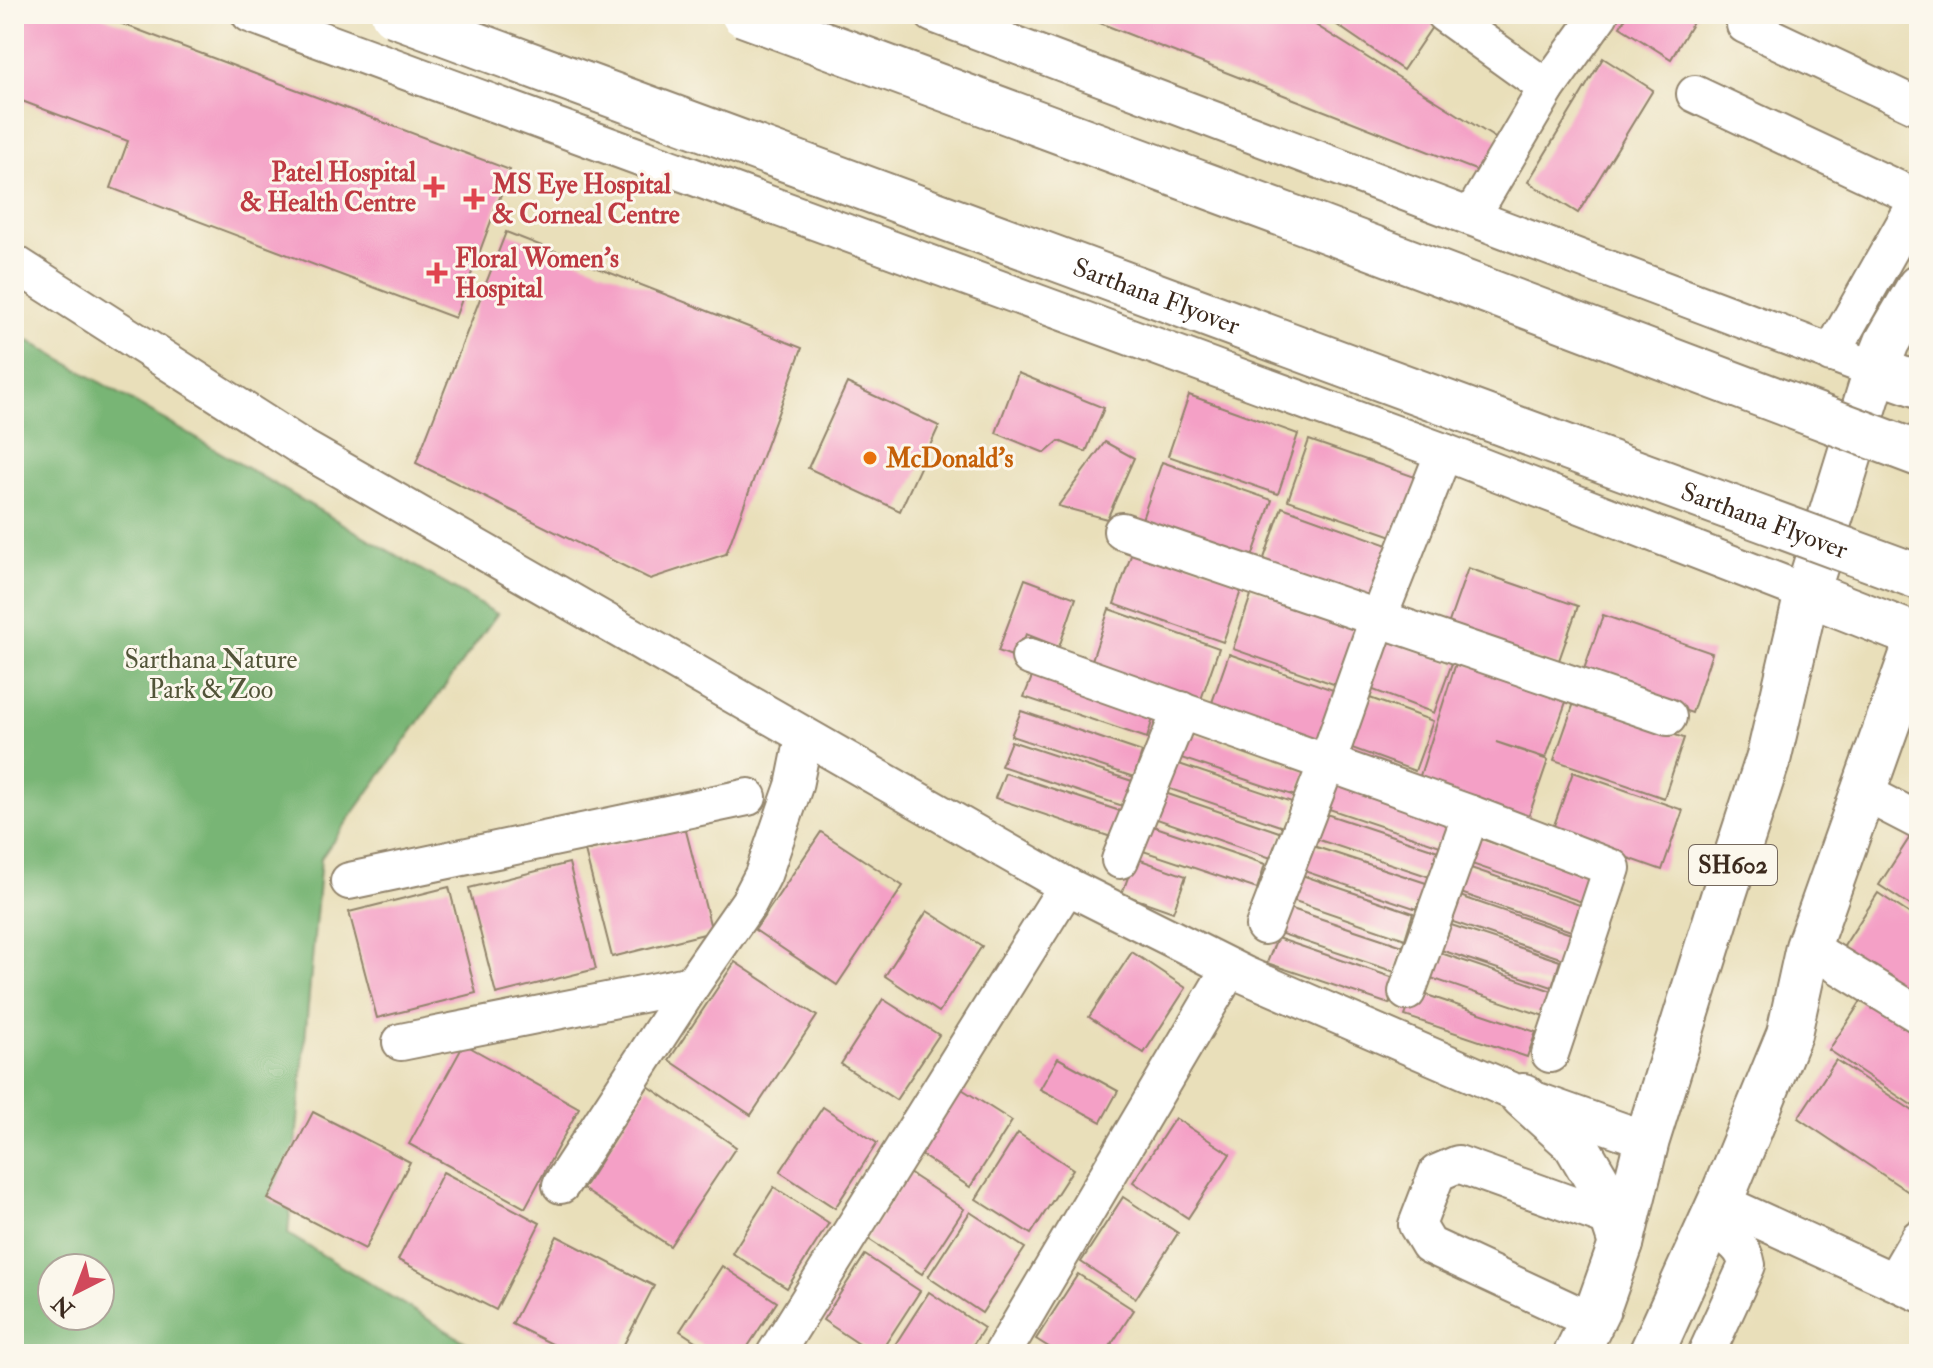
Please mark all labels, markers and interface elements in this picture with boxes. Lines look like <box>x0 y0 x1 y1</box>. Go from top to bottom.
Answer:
place label: Patel Hospital & Health Centre <box>240 157 416 219</box>
place label: MS Eye Hospital & Corneal Centre <box>491 169 680 231</box>
marker: Patel Hospital & Health Centre <box>423 176 445 198</box>
marker: MS Eye Hospital & Corneal Centre <box>463 188 485 210</box>
place label: Floral Women's Hospital <box>455 243 619 306</box>
street label: Sarthana Flyover <box>1069 251 1244 342</box>
marker: Floral Women's Hospital <box>426 262 448 284</box>
place label: McDonald's <box>885 443 1013 475</box>
marker: McDonald's <box>861 449 879 467</box>
street label: Sarthana Flyover <box>1677 476 1852 566</box>
park label: Sarthana Nature Park & Zoo <box>125 644 298 706</box>
road number: SH602 <box>1689 845 1777 885</box>
north arrow <box>36 1252 116 1332</box>
text: N <box>46 1289 81 1324</box>

